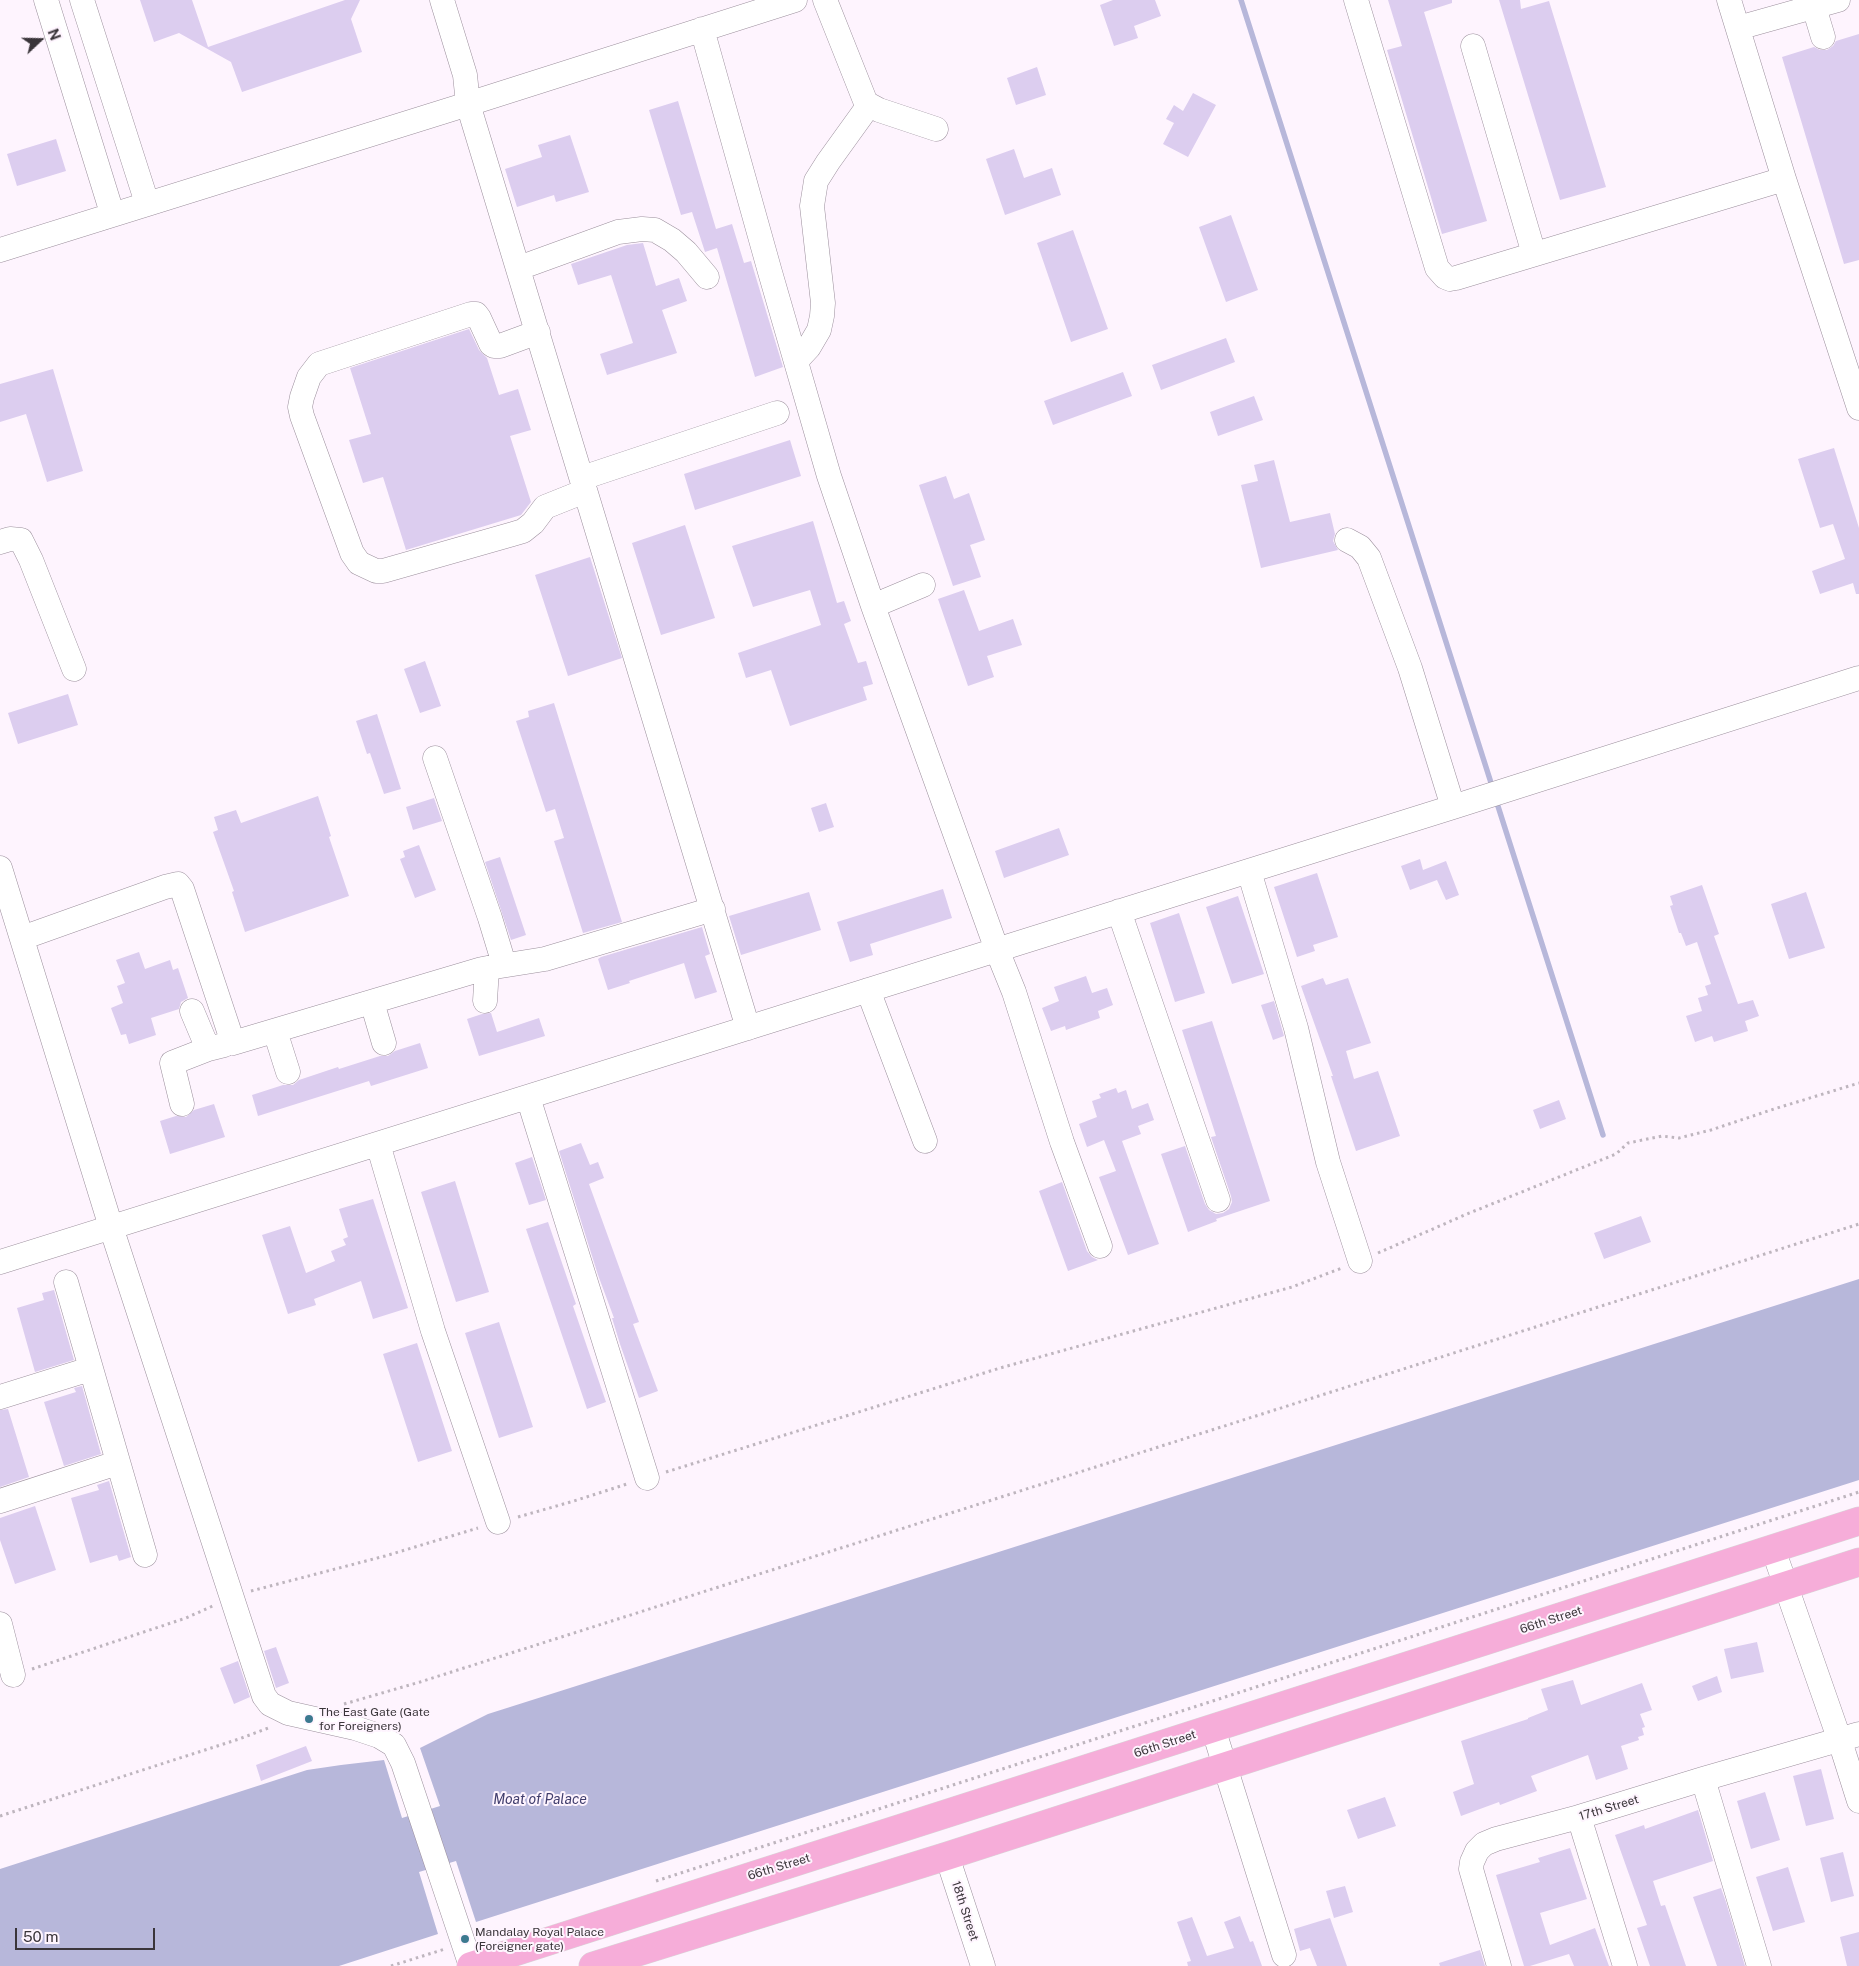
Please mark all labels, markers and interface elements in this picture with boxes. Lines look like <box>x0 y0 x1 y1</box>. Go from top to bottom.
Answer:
north arrow <box>15 15 65 65</box>
text: N <box>45 27 63 43</box>
street label: 66th Street <box>1518 1603 1584 1637</box>
place label: The East Gate (Gate for Foreigners) <box>319 1705 430 1733</box>
marker: The East Gate (Gate for Foreigners) <box>303 1713 315 1725</box>
street label: 66th Street <box>1132 1727 1198 1761</box>
water label: Moat of Palace <box>493 1792 587 1808</box>
street label: 17th Street <box>1577 1792 1641 1824</box>
street label: 66th Street <box>746 1851 812 1883</box>
street label: 18th Street <box>949 1879 981 1943</box>
scale bar <box>18 1918 158 1950</box>
place label: Mandalay Royal Palace (Foreigner gate) <box>475 1925 604 1953</box>
text: 50 m <box>23 1928 58 1945</box>
marker: Mandalay Royal Palace (Foreigner gate) <box>459 1933 471 1945</box>

